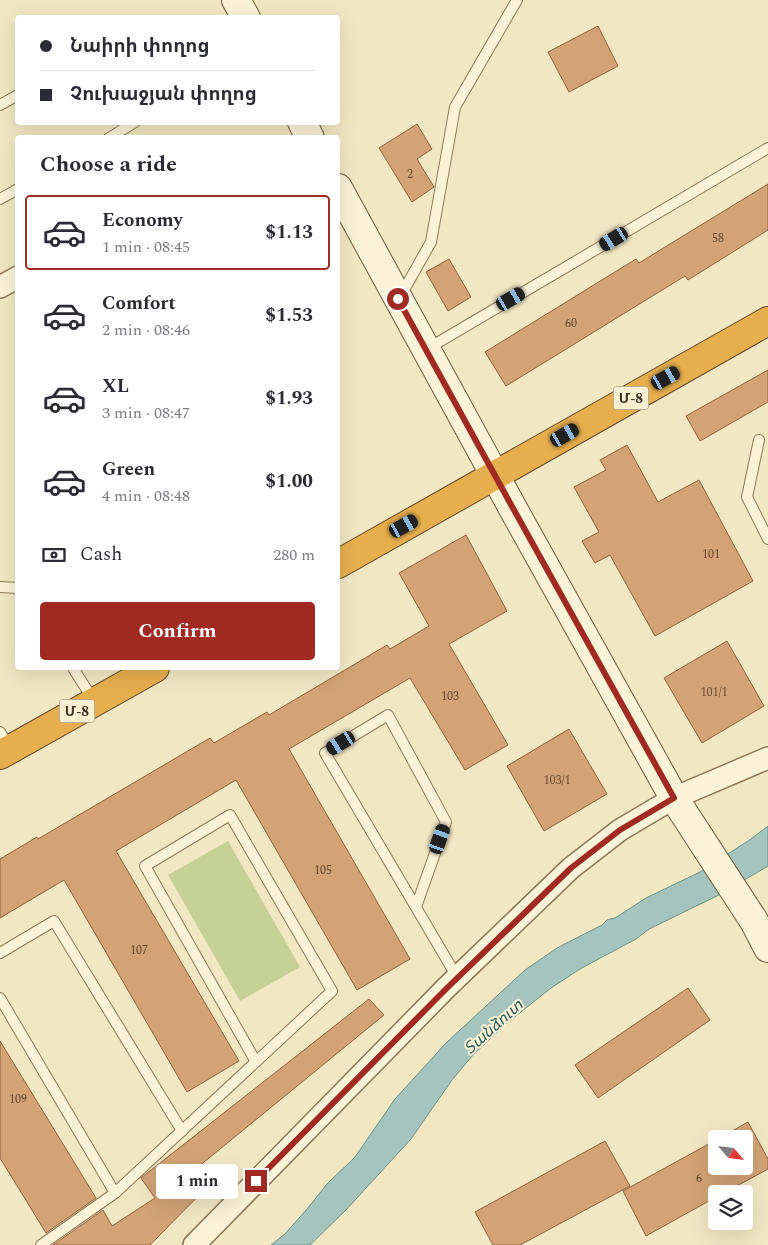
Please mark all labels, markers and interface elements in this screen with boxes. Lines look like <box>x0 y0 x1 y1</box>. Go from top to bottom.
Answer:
text: Նաիրի փողոց <box>70 32 209 61</box>
text: Չուխաջյան փողոց <box>70 80 257 109</box>
text: Choose a ride <box>40 148 177 181</box>
house number: 2 <box>407 165 413 184</box>
text: Economy <box>102 206 183 235</box>
icon: car <box>42 210 87 255</box>
text: $1.13 <box>265 218 313 247</box>
car <box>597 225 630 253</box>
house number: 58 <box>712 229 724 248</box>
text: 1 min · 08:45 <box>102 235 190 259</box>
car <box>494 285 527 313</box>
route start <box>387 288 409 310</box>
text: Comfort <box>102 289 176 318</box>
icon: car <box>42 293 87 338</box>
text: $1.53 <box>265 301 313 330</box>
house number: 60 <box>565 314 577 333</box>
text: 2 min · 08:46 <box>102 318 190 342</box>
car <box>649 364 682 392</box>
text: XL <box>102 372 129 401</box>
icon: car <box>42 376 87 421</box>
text: $1.93 <box>265 384 313 413</box>
road number: Մ-8 <box>614 386 648 409</box>
text: 3 min · 08:47 <box>102 401 190 425</box>
car <box>548 421 581 449</box>
text: Green <box>102 455 155 484</box>
icon: car <box>42 459 87 504</box>
text: $1.00 <box>265 467 313 496</box>
text: 4 min · 08:48 <box>102 484 190 508</box>
car <box>387 512 420 540</box>
text: Cash <box>80 540 122 569</box>
icon: cash <box>40 541 68 569</box>
text: 280 m <box>273 543 315 567</box>
house number: 101 <box>702 545 720 564</box>
button: Confirm <box>40 602 315 660</box>
house number: 101/1 <box>700 683 728 702</box>
house number: 103 <box>441 687 459 706</box>
road number: Մ-8 <box>60 699 94 722</box>
car <box>324 729 357 757</box>
house number: 103/1 <box>543 771 571 790</box>
car <box>428 822 451 856</box>
house number: 105 <box>314 861 332 880</box>
house number: 107 <box>130 941 148 960</box>
water label: Տանձուտ <box>459 993 529 1060</box>
house number: 109 <box>9 1090 27 1109</box>
north arrow <box>708 1130 752 1175</box>
map controls <box>708 1130 753 1230</box>
callout: 1 min <box>156 1164 238 1198</box>
text: 1 min <box>176 1169 218 1193</box>
house number: 6 <box>696 1169 702 1188</box>
route end <box>245 1170 267 1192</box>
button: layers <box>708 1185 753 1230</box>

